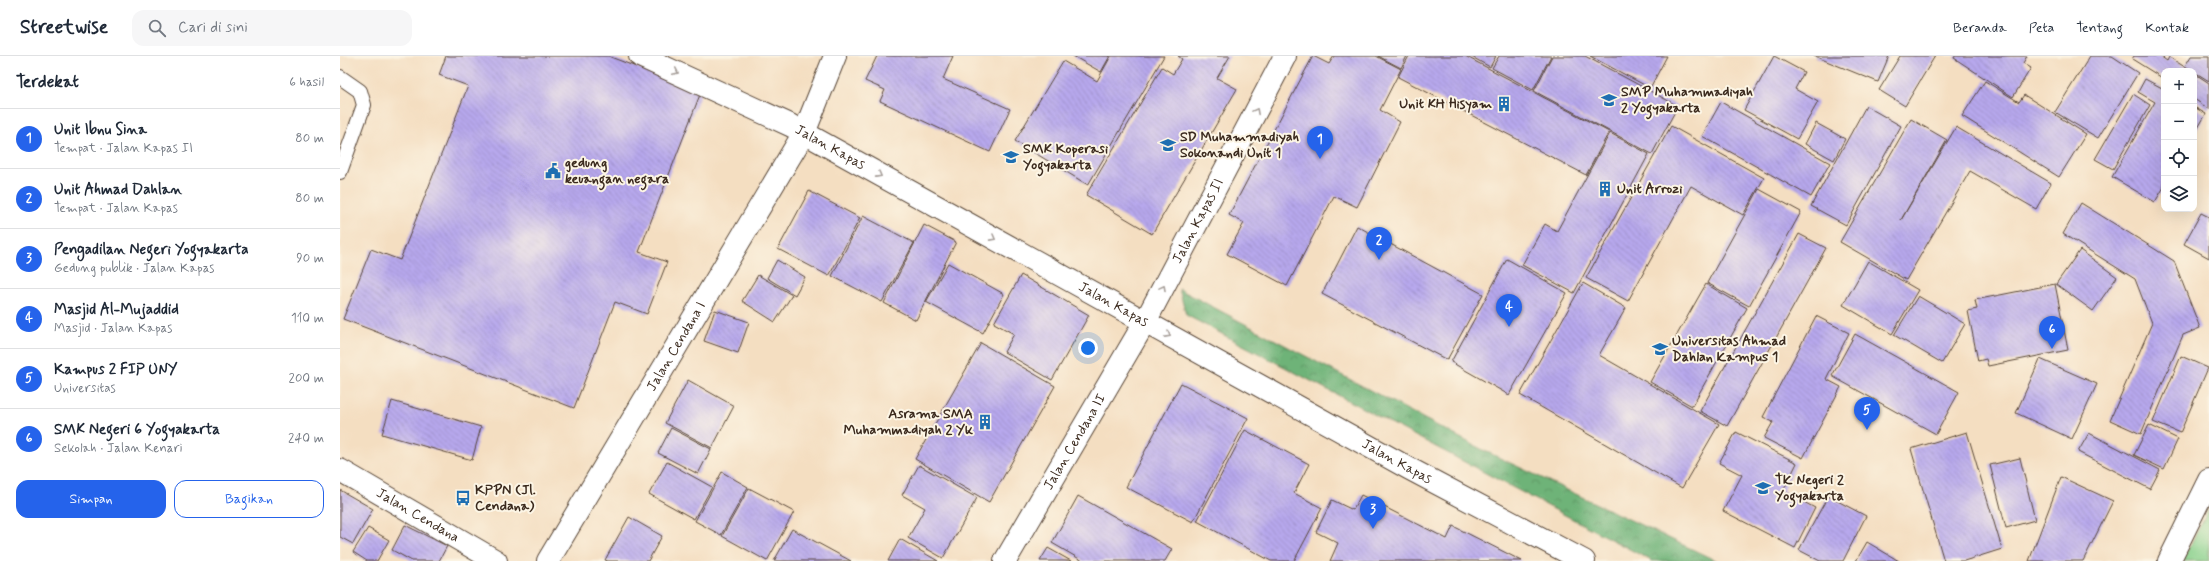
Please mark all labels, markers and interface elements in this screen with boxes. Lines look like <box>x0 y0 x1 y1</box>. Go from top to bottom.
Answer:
search box <box>132 10 412 46</box>
text: Streetwise <box>20 15 108 40</box>
icon: search <box>146 17 168 39</box>
text: Cari di sini <box>178 18 248 38</box>
text: Beranda <box>1953 19 2007 37</box>
text: Peta <box>2029 19 2054 37</box>
text: Tentang <box>2076 19 2123 37</box>
text: Kontak <box>2145 19 2189 37</box>
one-way arrow <box>671 67 679 75</box>
map controls <box>2161 68 2197 212</box>
button: + <box>2161 68 2197 104</box>
text: Terdekat <box>16 71 79 93</box>
text: 6 hasil <box>289 74 324 91</box>
place label: SMP Muhammadiyah 2 Yogyakarta <box>1621 83 1753 120</box>
school or university icon: SMP Muhammadiyah 2 Yogyakarta <box>1600 91 1618 109</box>
place label: Unit KH Hisyam <box>1399 95 1492 113</box>
building icon: Unit KH Hisyam <box>1495 95 1513 113</box>
button: − <box>2161 104 2197 140</box>
one-way arrow <box>1251 108 1259 115</box>
text: Unit Ibnu Sina <box>54 120 147 140</box>
street label: Jalan Kapas <box>792 121 869 174</box>
pin: 1 <box>1307 126 1333 159</box>
place label: SD Muhammadiyah Sokonandi Unit 1 <box>1180 128 1299 162</box>
text: 1 <box>26 130 32 147</box>
text: 80 m <box>295 130 324 147</box>
school or university icon: SD Muhammadiyah Sokonandi Unit 1 <box>1159 136 1177 154</box>
text: Tempat · Jalan Kapas II <box>54 140 193 157</box>
place label: SMK Koperasi Yogyakarta <box>1023 140 1108 177</box>
button: locate <box>2161 140 2197 176</box>
school or university icon: SMK Koperasi Yogyakarta <box>1002 148 1020 166</box>
place label: gedung keuangan negara <box>565 154 669 191</box>
public building icon: gedung keuangan negara <box>544 162 562 180</box>
one-way arrow <box>875 170 882 177</box>
street label: Jalan Kapas II <box>1168 176 1228 267</box>
button: layers <box>2161 176 2197 212</box>
text: Unit Ahmad Dahlan <box>54 180 182 200</box>
building icon: Unit Arrozi <box>1596 180 1614 198</box>
place label: Unit Arrozi <box>1617 180 1682 198</box>
text: 2 <box>26 190 32 207</box>
text: 80 m <box>295 190 324 207</box>
text: Tempat · Jalan Kapas <box>54 200 178 217</box>
pin: 2 <box>1366 227 1392 260</box>
one-way arrow <box>989 233 996 240</box>
text: Pengadilan Negeri Yogyakarta <box>54 240 249 260</box>
text: 3 <box>26 250 32 267</box>
text: 90 m <box>296 250 324 267</box>
text: Gedung publik · Jalan Kapas <box>54 260 214 277</box>
street label: Jalan Kapas <box>1075 278 1152 331</box>
one-way arrow <box>1159 285 1166 292</box>
pin: 4 <box>1496 294 1522 327</box>
street label: Jalan Cendana I <box>643 298 710 394</box>
text: Masjid Al-Mujaddid <box>54 300 179 320</box>
text: 4 <box>25 310 33 327</box>
text: 110 m <box>291 310 324 327</box>
pin: 6 <box>2039 316 2065 349</box>
text: Masjid · Jalan Kapas <box>54 320 172 337</box>
one-way arrow <box>1164 330 1171 338</box>
place label: Universitas Ahmad Dahlan Kampus 1 <box>1672 332 1786 366</box>
your location <box>1078 338 1098 358</box>
school or university icon: Universitas Ahmad Dahlan Kampus 1 <box>1651 340 1669 358</box>
text: Kampus 2 FIP UNY <box>54 360 178 380</box>
text: 5 <box>25 370 33 387</box>
text: 200 m <box>289 370 324 387</box>
text: Universitas <box>54 380 116 397</box>
street label: Jalan Cendana II <box>1040 391 1110 493</box>
pin: 5 <box>1854 397 1880 430</box>
place label: Asrama SMA Muhammadiyah 2 Yk <box>843 405 973 439</box>
building icon: Asrama SMA Muhammadiyah 2 Yk <box>976 413 994 431</box>
text: SMK Negeri 6 Yogyakarta <box>54 420 220 440</box>
text: 6 <box>26 430 32 447</box>
text: 240 m <box>288 430 324 447</box>
street label: Jalan Kapas <box>1359 435 1435 488</box>
text: Sekolah · Jalan Kenari <box>54 440 183 457</box>
place label: TK Negeri 2 Yogyakarta <box>1775 471 1844 508</box>
school or university icon: TK Negeri 2 Yogyakarta <box>1754 479 1772 497</box>
button: Simpan <box>16 480 166 518</box>
button: Bagikan <box>174 480 324 518</box>
place label: KPPN (Jl. Cendana) <box>475 481 536 515</box>
street label: Jalan Cendana <box>373 484 463 547</box>
bus stop icon: KPPN (Jl. Cendana) <box>454 489 472 507</box>
pin: 3 <box>1360 496 1386 529</box>

